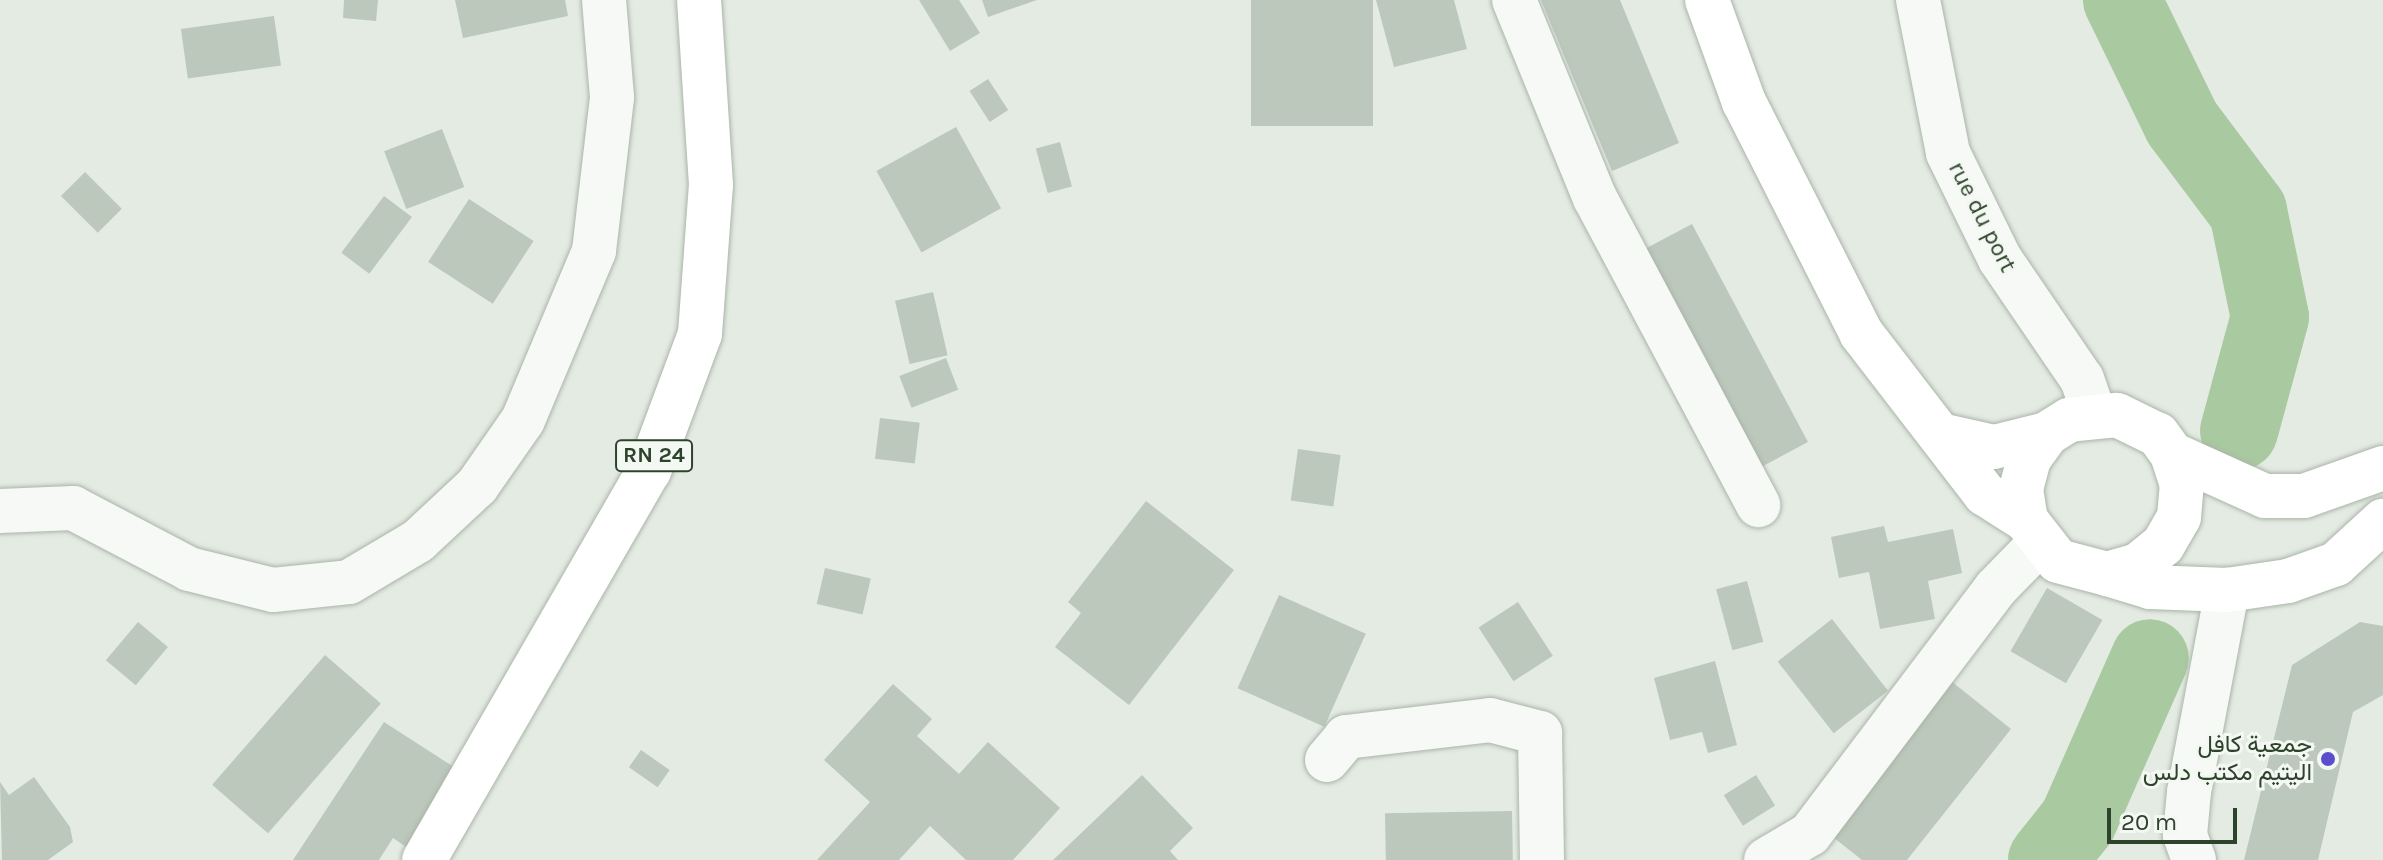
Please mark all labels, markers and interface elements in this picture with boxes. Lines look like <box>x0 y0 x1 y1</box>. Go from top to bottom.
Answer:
street label: rue du port <box>1942 157 2022 277</box>
road number: RN 24 <box>614 438 694 474</box>
place label: جمعية كافل اليتيم مكتب دلس <box>2143 731 2312 787</box>
marker: جمعية كافل اليتيم مكتب دلس <box>2319 750 2337 768</box>
scale bar <box>2111 792 2241 842</box>
text: 20 m <box>2121 808 2177 836</box>

